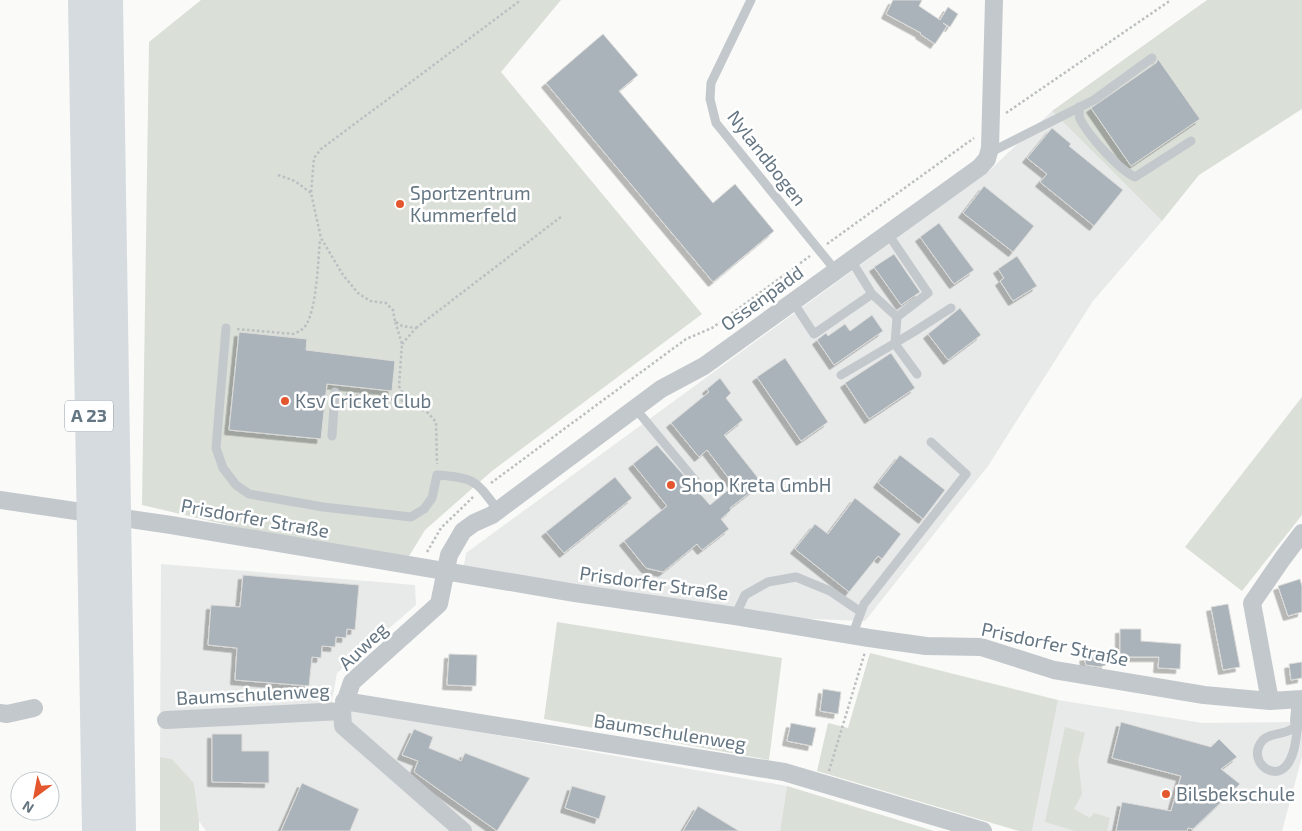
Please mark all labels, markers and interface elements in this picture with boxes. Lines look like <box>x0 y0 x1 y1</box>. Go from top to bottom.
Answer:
street label: Nylandbogen <box>723 105 812 210</box>
place label: Sportzentrum Kummerfeld <box>410 181 531 226</box>
marker: Sportzentrum Kummerfeld <box>394 198 406 210</box>
street label: Ossenpadd <box>716 260 807 335</box>
place label: Ksv Cricket Club <box>295 389 431 412</box>
marker: Ksv Cricket Club <box>279 395 291 407</box>
road number: A 23 <box>65 401 113 432</box>
place label: Shop Kreta GmbH <box>681 473 832 496</box>
marker: Shop Kreta GmbH <box>665 479 677 491</box>
street label: Prisdorfer Straße <box>179 493 331 542</box>
street label: Prisdorfer Straße <box>578 561 730 604</box>
street label: Auweg <box>333 617 392 674</box>
street label: Prisdorfer Straße <box>979 617 1131 670</box>
street label: Baumschulenweg <box>176 678 331 709</box>
street label: Baumschulenweg <box>592 708 748 755</box>
north arrow <box>10 771 60 821</box>
place label: Bilsbekschule <box>1176 782 1295 805</box>
marker: Bilsbekschule <box>1160 788 1172 800</box>
text: N <box>19 798 37 817</box>

